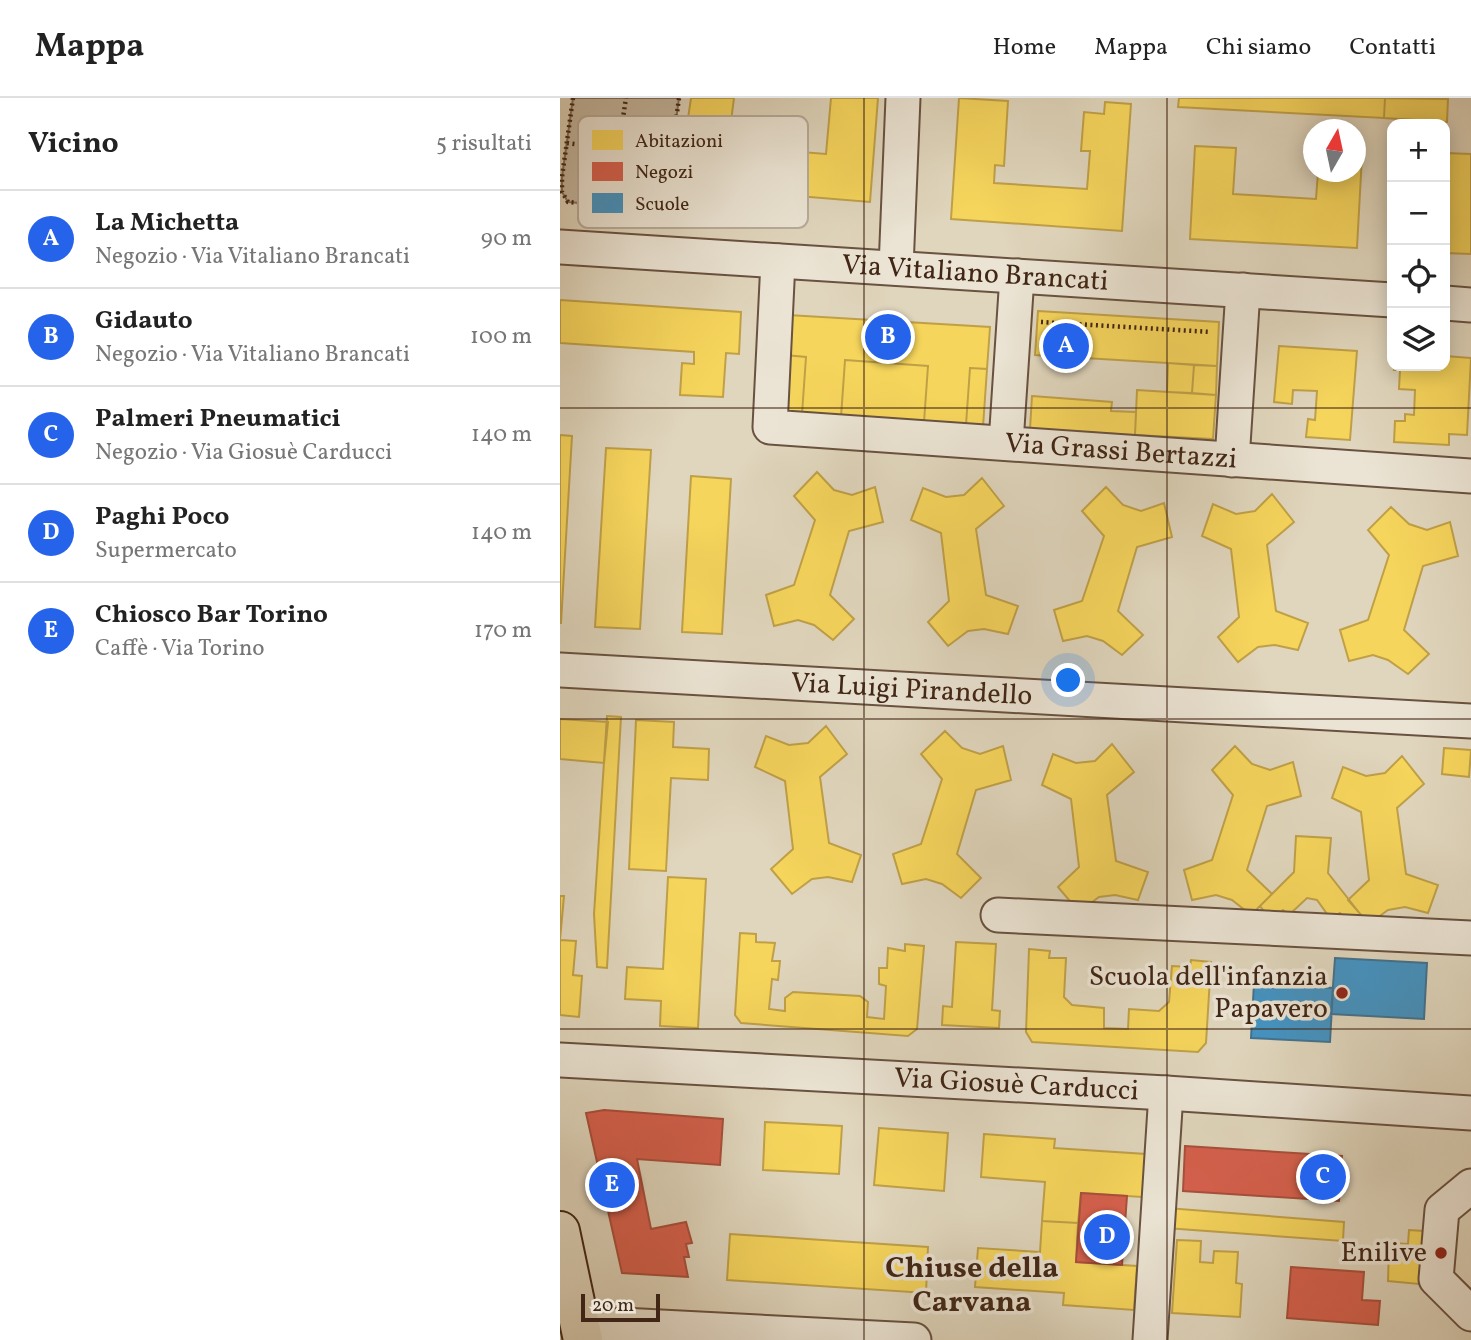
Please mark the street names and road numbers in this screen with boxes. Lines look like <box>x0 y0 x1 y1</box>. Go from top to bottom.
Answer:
street label: Via Vitaliano Brancati <box>841 245 1110 301</box>
street label: Via Grassi Bertazzi <box>1004 424 1238 479</box>
street label: Via Luigi Pirandello <box>790 663 1033 716</box>
street label: Via Giosuè Carducci <box>893 1059 1140 1111</box>

